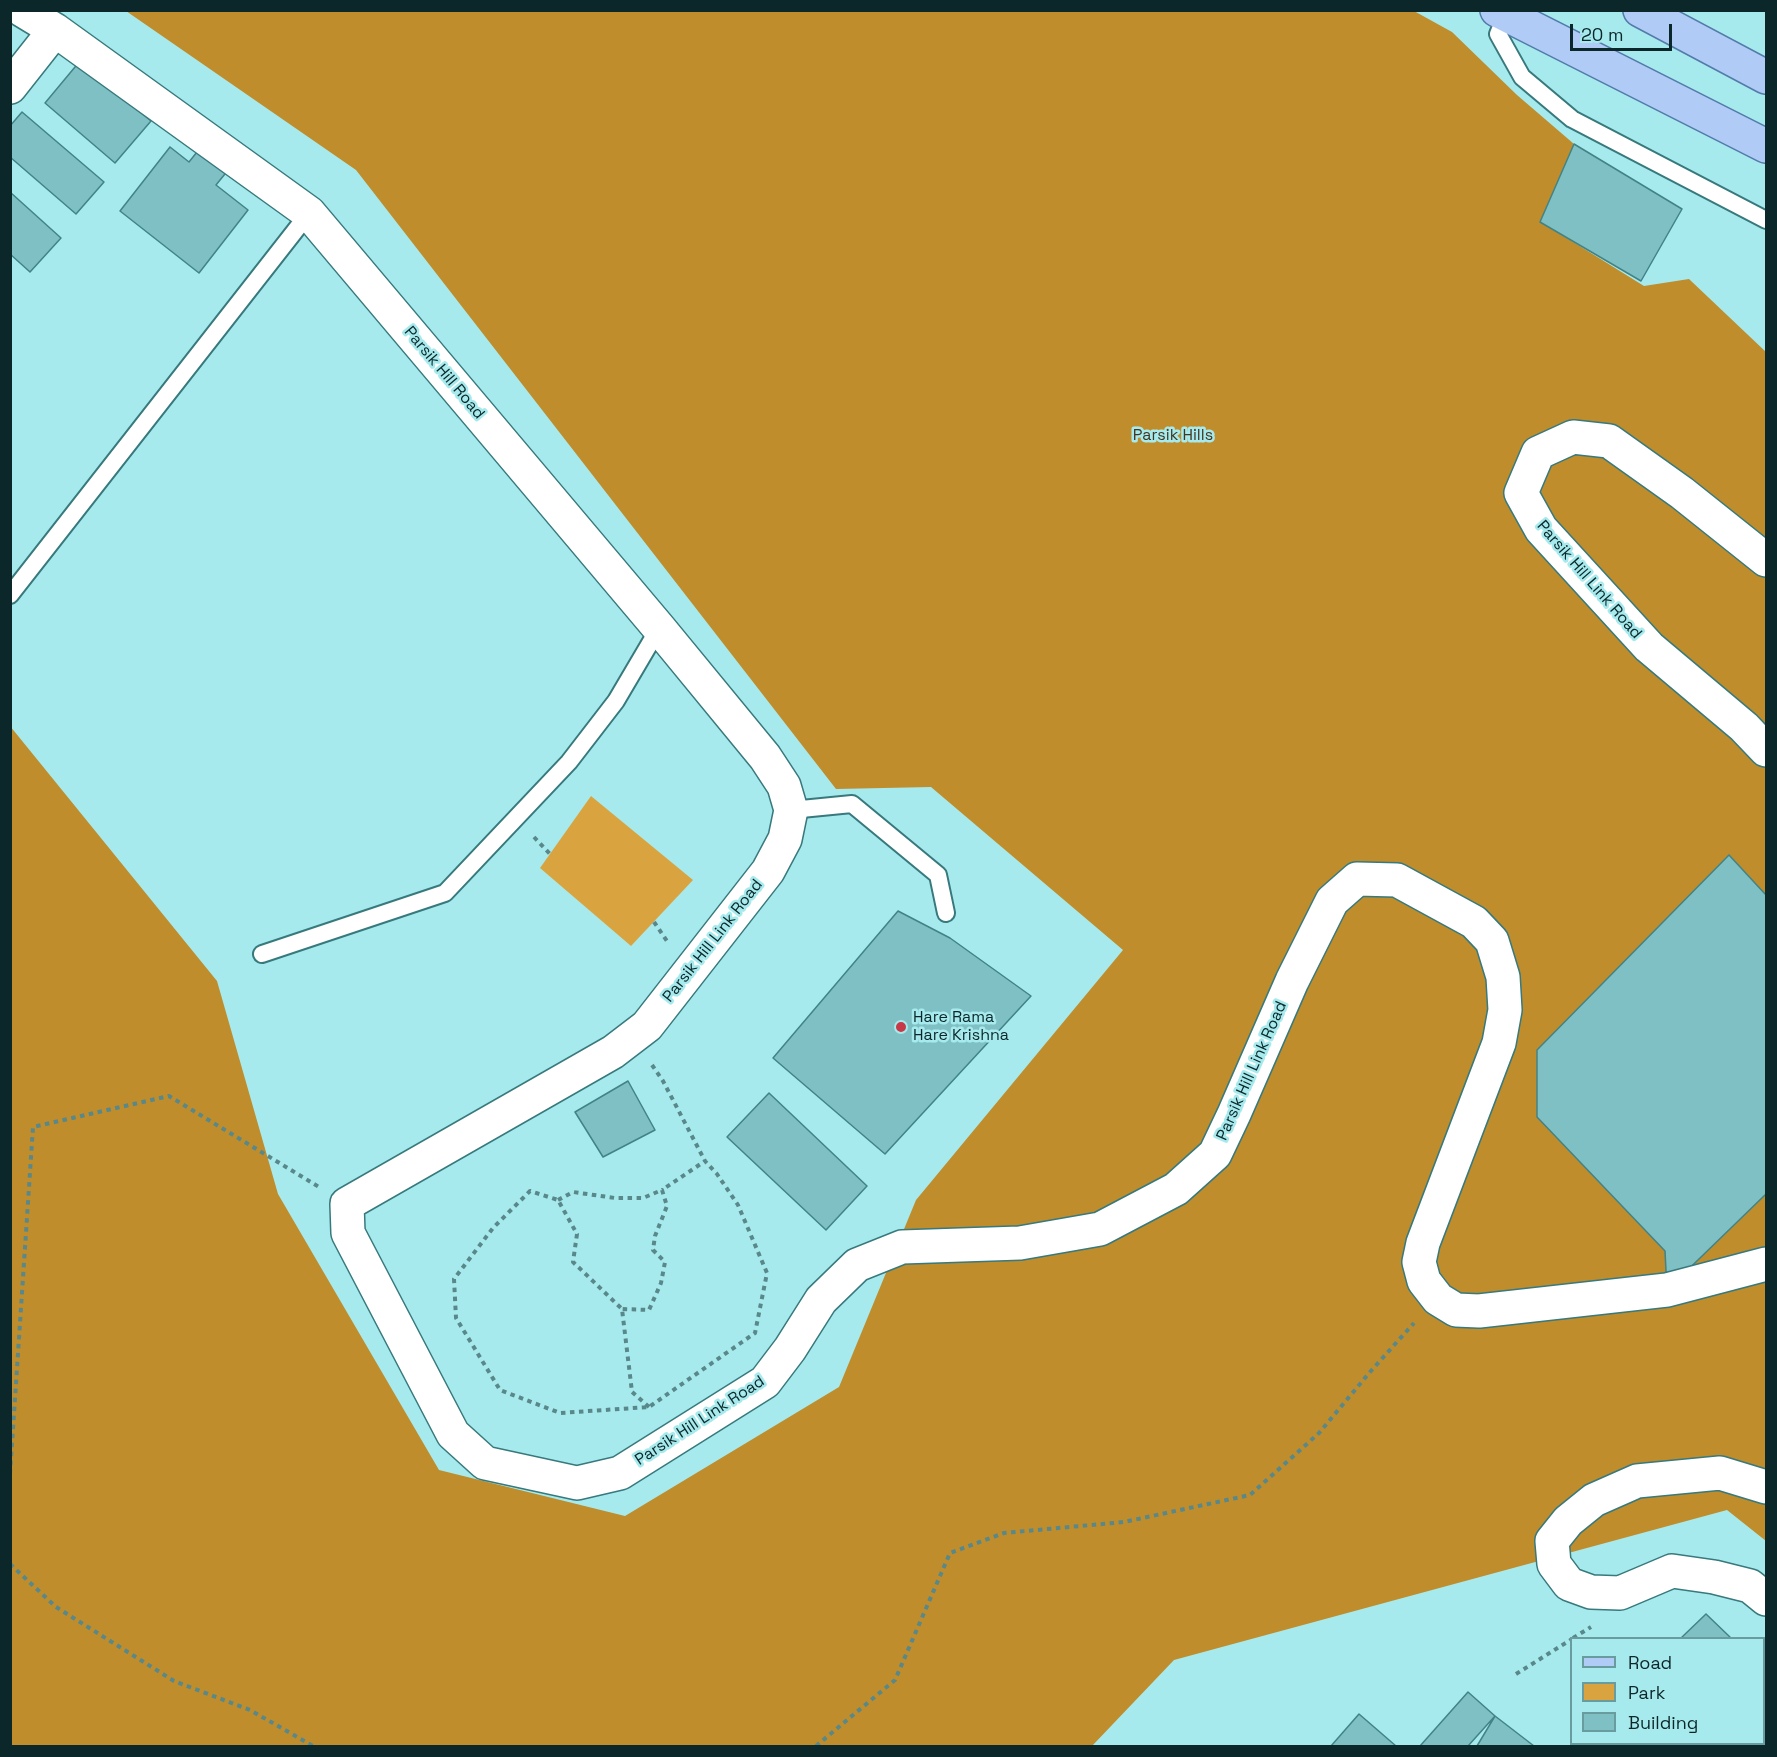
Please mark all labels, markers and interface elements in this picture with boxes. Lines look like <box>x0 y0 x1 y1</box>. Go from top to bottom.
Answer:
scale bar <box>1573 12 1675 50</box>
text: 20 m <box>1581 23 1624 46</box>
street label: Parsik Hill Road <box>400 323 488 423</box>
park label: Parsik Hills <box>1133 426 1213 446</box>
street label: Parsik Hill Link Road <box>1532 517 1646 643</box>
street label: Parsik Hill Link Road <box>659 876 767 1006</box>
street label: Parsik Hill Link Road <box>1213 998 1291 1144</box>
place label: Hare Rama Hare Krishna <box>913 1008 1009 1046</box>
marker: Hare Rama Hare Krishna <box>894 1020 908 1034</box>
street label: Parsik Hill Link Road <box>632 1372 768 1470</box>
legend <box>1570 1637 1765 1745</box>
text: Road <box>1628 1651 1672 1674</box>
text: Park <box>1628 1681 1665 1704</box>
text: Building <box>1628 1711 1698 1734</box>

